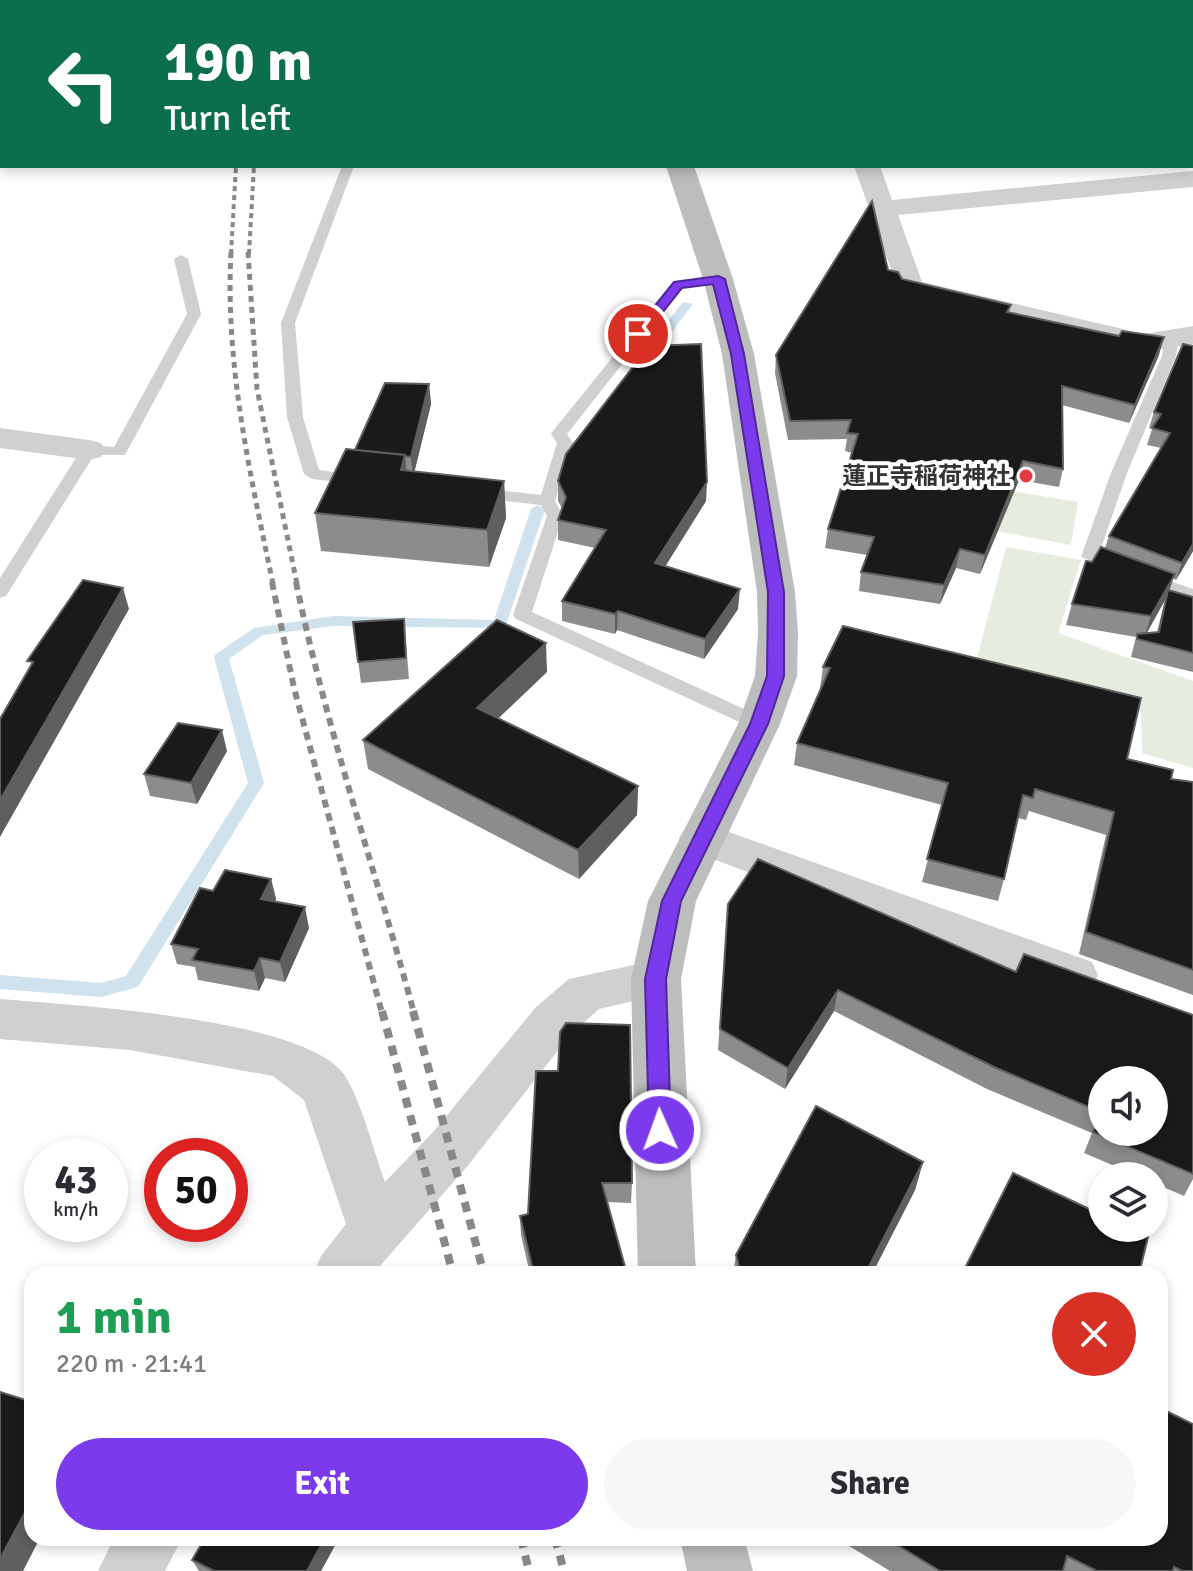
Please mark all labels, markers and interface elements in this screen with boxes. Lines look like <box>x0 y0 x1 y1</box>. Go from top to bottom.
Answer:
text: 190 m <box>164 27 312 96</box>
icon: left <box>32 32 136 136</box>
text: Turn left <box>164 96 291 141</box>
pin <box>604 300 672 368</box>
icon: arrive <box>616 312 660 356</box>
place label: 蓮正寺稲荷神社 <box>842 461 1010 491</box>
marker: 蓮正寺稲荷神社 <box>1017 467 1035 485</box>
map controls <box>1088 1066 1168 1242</box>
button: sound <box>1088 1066 1168 1146</box>
position arrow <box>618 1088 702 1172</box>
speed limit sign: 50 <box>144 1138 248 1242</box>
text: 43 <box>54 1155 98 1205</box>
button: layers <box>1088 1162 1168 1242</box>
text: km/h <box>53 1197 99 1222</box>
text: 1 min <box>56 1288 172 1347</box>
button: close <box>1052 1292 1136 1376</box>
text: 220 m · 21:41 <box>56 1348 207 1380</box>
button: Exit <box>56 1438 588 1530</box>
button: Share <box>604 1438 1136 1530</box>

